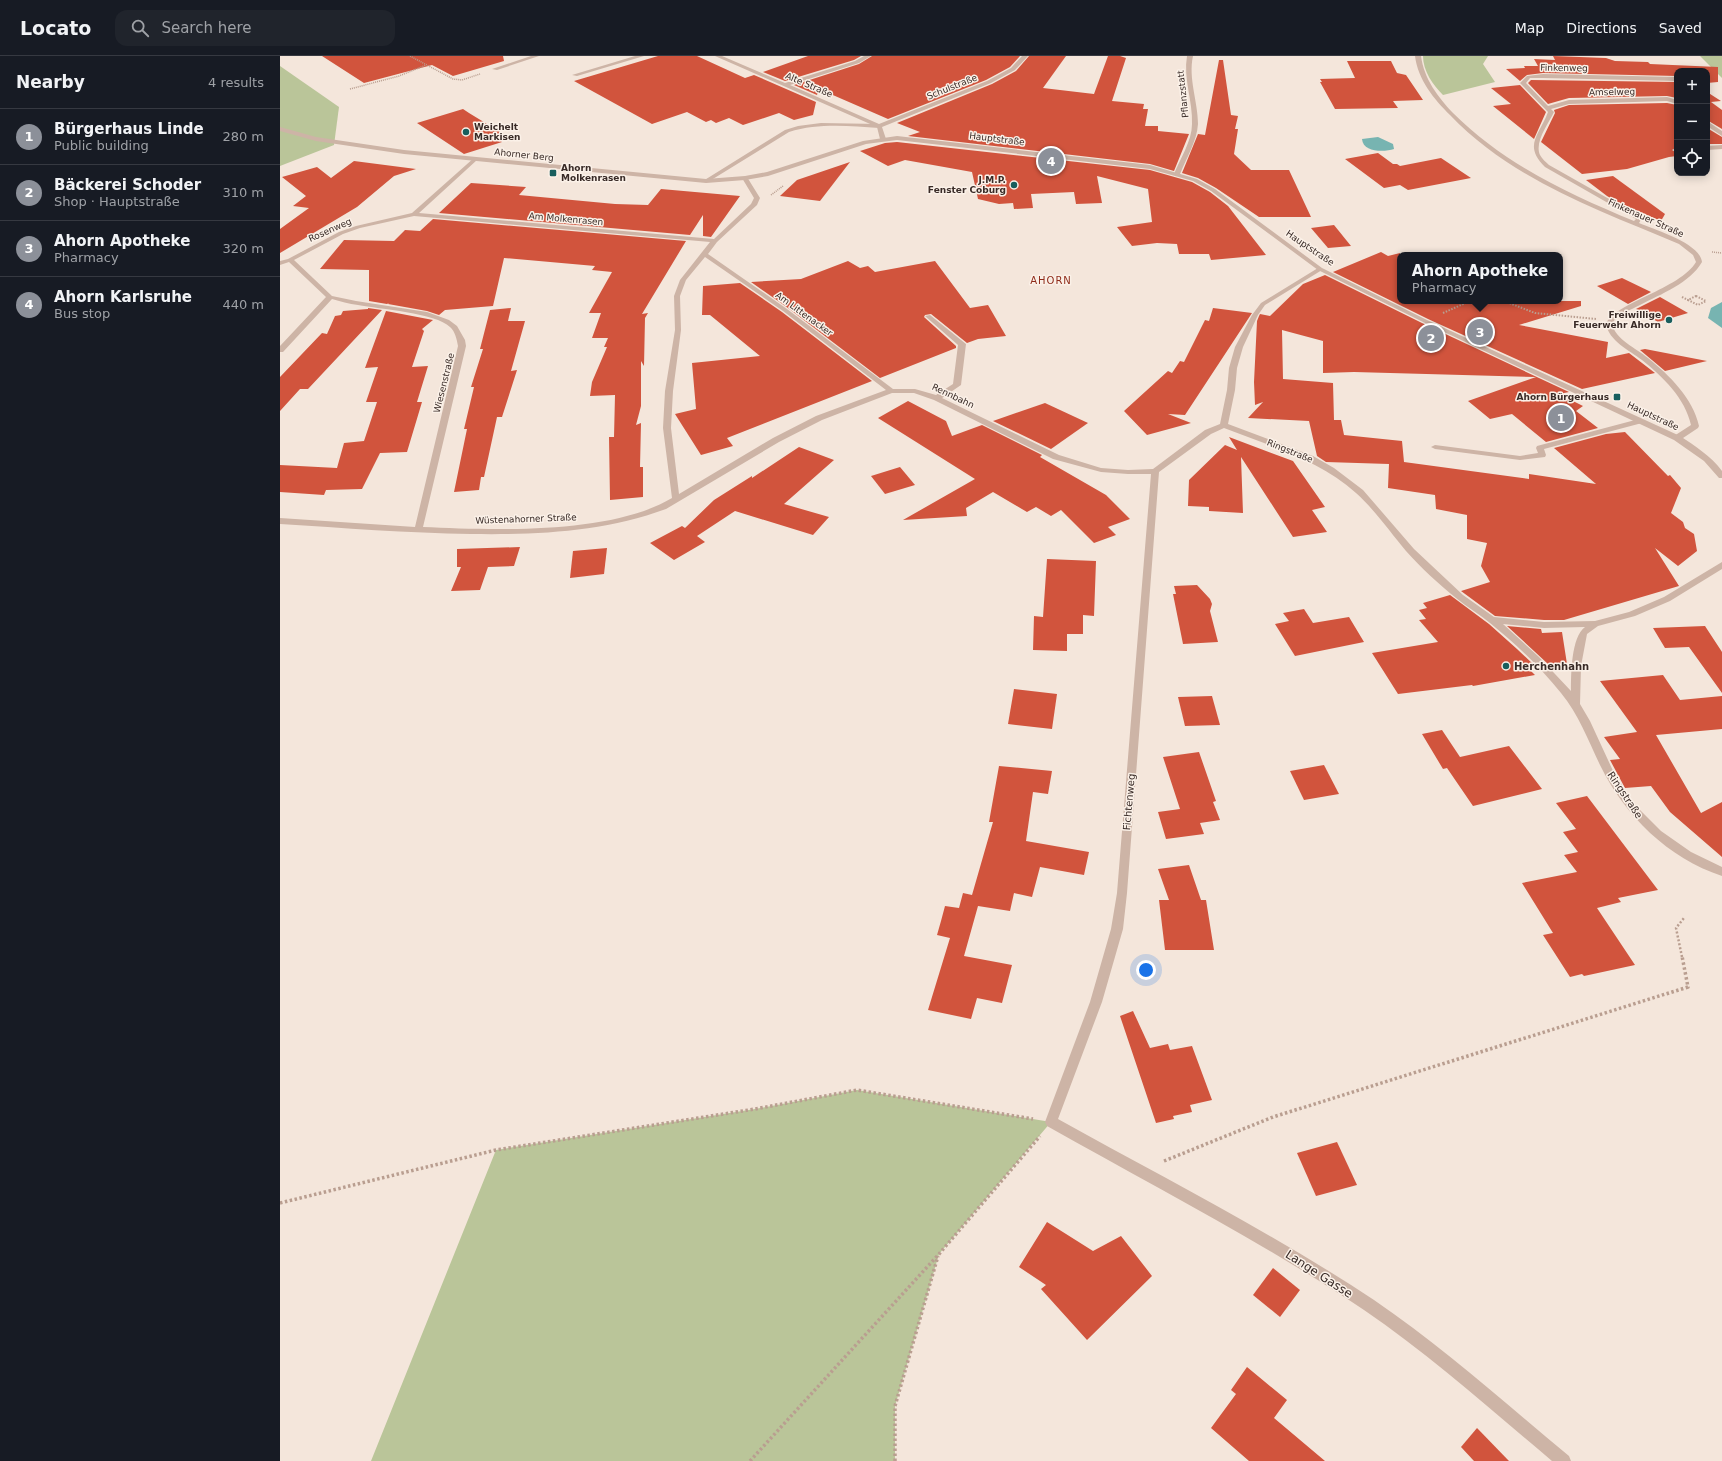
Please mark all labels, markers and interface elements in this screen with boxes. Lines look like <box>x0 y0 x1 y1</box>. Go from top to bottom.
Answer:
search box <box>115 10 395 46</box>
text: Locato <box>20 17 91 39</box>
icon: search <box>129 17 151 39</box>
text: Search here <box>161 19 252 37</box>
text: Map <box>1515 20 1544 36</box>
text: Directions <box>1566 20 1637 36</box>
text: Saved <box>1659 20 1702 36</box>
street label: Finkenweg <box>1540 63 1588 73</box>
map controls <box>1674 68 1710 176</box>
button: + <box>1674 68 1710 104</box>
street label: Pflanzstatt <box>1175 69 1190 118</box>
street label: Alte Straße <box>784 71 835 100</box>
text: Nearby <box>16 72 85 92</box>
street label: Schulstraße <box>925 72 979 102</box>
text: 4 results <box>208 75 264 90</box>
street label: Amselweg <box>1589 87 1635 97</box>
button: − <box>1674 104 1710 140</box>
text: Bürgerhaus Linde <box>54 120 204 138</box>
place label: Weichelt Markisen <box>474 122 520 142</box>
marker: Weichelt Markisen <box>461 127 471 137</box>
text: 1 <box>24 129 34 144</box>
text: 280 m <box>222 129 264 144</box>
street label: Hauptstraße <box>969 131 1026 147</box>
text: Public building <box>54 138 149 153</box>
button: locate <box>1674 140 1710 176</box>
pin: 4 <box>1038 146 1064 176</box>
street label: Ahorner Berg <box>494 147 554 163</box>
place label: Ahorn Molkenrasen <box>561 163 626 183</box>
marker: Ahorn Molkenrasen <box>548 168 558 178</box>
place label: J.M.P. Fenster Coburg <box>928 175 1006 195</box>
text: Bäckerei Schoder <box>54 176 201 194</box>
marker: J.M.P. Fenster Coburg <box>1009 180 1019 190</box>
text: 2 <box>24 185 34 200</box>
text: 310 m <box>222 185 264 200</box>
text: Shop · Hauptstraße <box>54 194 180 209</box>
street label: Finkenauer Straße <box>1607 197 1686 239</box>
street label: Am Molkenrasen <box>528 211 604 227</box>
street label: Rosenweg <box>307 216 353 244</box>
street label: Hauptstraße <box>1284 228 1336 268</box>
text: Ahorn Apotheke <box>54 232 190 250</box>
text: 3 <box>24 241 34 256</box>
text: 320 m <box>222 241 264 256</box>
text: Pharmacy <box>54 250 119 265</box>
popup <box>1397 252 1563 304</box>
text: Ahorn Apotheke <box>1412 262 1548 280</box>
district label: AHORN <box>1030 275 1072 286</box>
text: Pharmacy <box>1412 280 1476 295</box>
text: Ahorn Karlsruhe <box>54 288 192 306</box>
street label: Am Littenacker <box>773 290 835 338</box>
text: 4 <box>24 297 34 312</box>
text: 440 m <box>222 297 264 312</box>
text: Bus stop <box>54 306 110 321</box>
place label: Freiwillige Feuerwehr Ahorn <box>1573 310 1661 330</box>
marker: Freiwillige Feuerwehr Ahorn <box>1664 315 1674 325</box>
pin: 3 <box>1467 317 1493 347</box>
pin: 2 <box>1418 323 1444 353</box>
street label: Wiesenstraße <box>432 352 456 414</box>
street label: Rennbahn <box>930 382 976 410</box>
place label: Ahorn Bürgerhaus <box>1517 392 1609 402</box>
marker: Ahorn Bürgerhaus <box>1612 392 1622 402</box>
street label: Hauptstraße <box>1626 400 1681 433</box>
pin: 1 <box>1548 403 1574 433</box>
street label: Ringstraße <box>1265 437 1315 465</box>
street label: Wüstenahorner Straße <box>475 512 577 526</box>
marker: Herchenhahn <box>1501 661 1511 671</box>
place label: Herchenhahn <box>1514 661 1589 672</box>
street label: Ringstraße <box>1605 769 1645 821</box>
street label: Fichtenweg <box>1121 773 1137 831</box>
your location <box>1136 960 1156 980</box>
street label: Lange Gasse <box>1283 1247 1355 1301</box>

